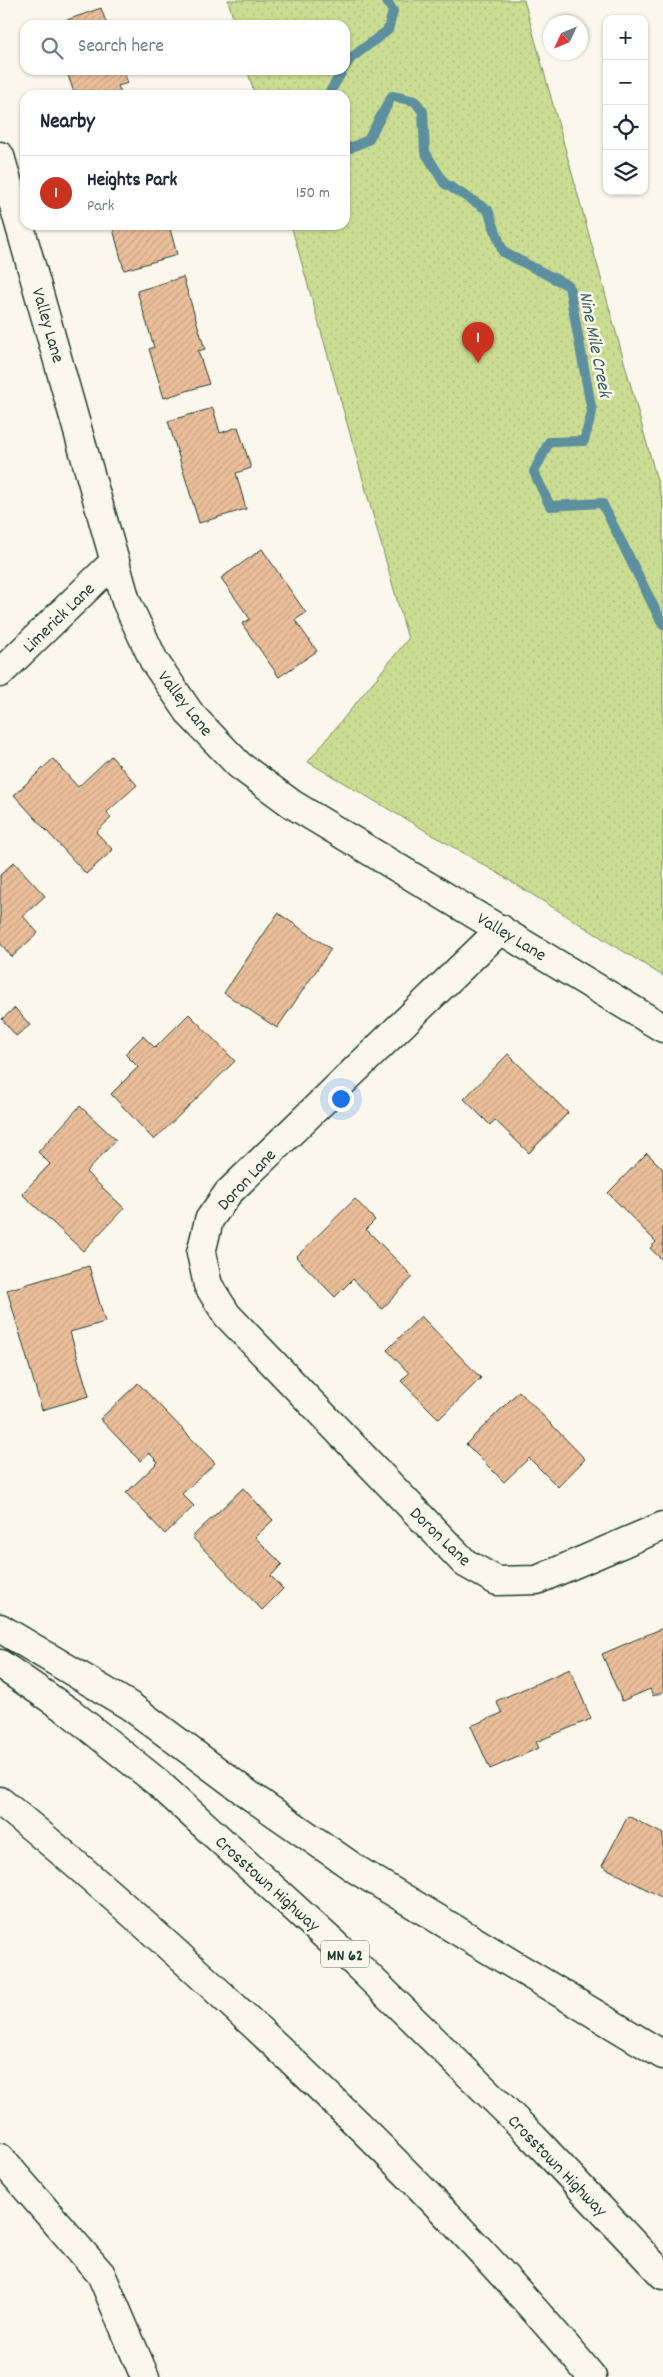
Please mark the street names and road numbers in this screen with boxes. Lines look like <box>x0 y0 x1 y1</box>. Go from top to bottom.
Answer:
street label: Valley Lane <box>24 285 69 366</box>
street label: Limerick Lane <box>18 578 101 660</box>
street label: Valley Lane <box>150 666 218 743</box>
street label: Valley Lane <box>471 908 550 969</box>
street label: Doron Lane <box>213 1144 283 1217</box>
street label: Doron Lane <box>403 1502 476 1573</box>
street label: Crosstown Highway <box>208 1831 325 1939</box>
road number: MN 62 <box>321 1940 369 1968</box>
street label: Crosstown Highway <box>501 2110 612 2224</box>

